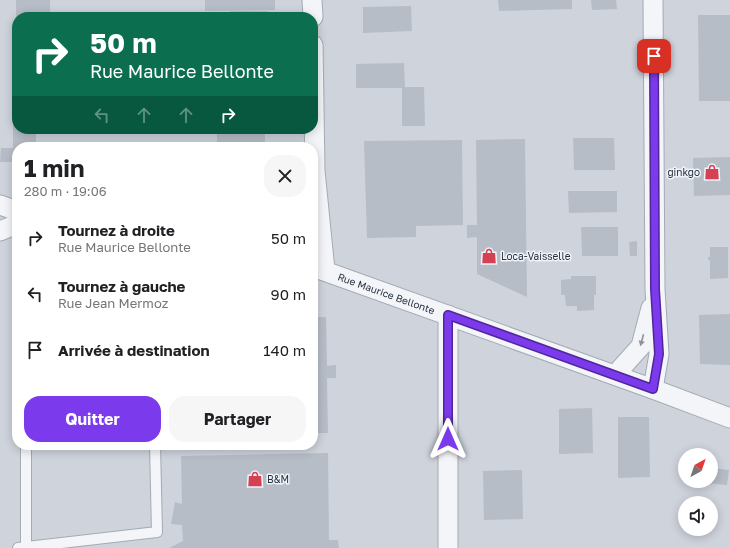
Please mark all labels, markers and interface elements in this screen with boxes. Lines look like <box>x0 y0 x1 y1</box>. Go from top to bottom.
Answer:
text: 50 m <box>90 26 157 59</box>
icon: right <box>24 28 76 80</box>
pin <box>637 39 671 73</box>
icon: arrive <box>643 45 665 67</box>
text: Rue Maurice Bellonte <box>90 60 274 82</box>
icon: left <box>91 104 113 126</box>
icon: ahead <box>133 104 155 126</box>
icon: ahead <box>175 104 197 126</box>
icon: right <box>217 104 239 126</box>
text: 1 min <box>24 153 84 182</box>
button: close <box>264 155 306 197</box>
shop icon: ginkgo <box>703 163 721 181</box>
place label: ginkgo <box>667 166 700 178</box>
text: 280 m · 19:06 <box>24 183 107 199</box>
text: Tournez à droite <box>58 221 175 239</box>
icon: right <box>24 227 46 249</box>
text: 50 m <box>271 229 306 247</box>
text: Rue Maurice Bellonte <box>58 239 191 255</box>
shop icon: Loca-Vaisselle <box>480 247 498 265</box>
place label: Loca-Vaisselle <box>501 250 571 262</box>
street label: Rue Maurice Bellonte <box>336 270 437 316</box>
text: Tournez à gauche <box>58 277 185 295</box>
icon: left <box>24 283 46 305</box>
text: 90 m <box>271 285 306 303</box>
text: Rue Jean Mermoz <box>58 295 168 311</box>
one-way arrow <box>639 334 645 347</box>
icon: arrive <box>24 339 46 361</box>
text: Arrivée à destination <box>58 341 210 359</box>
text: 140 m <box>263 341 306 359</box>
button: Quitter <box>24 396 161 442</box>
button: Partager <box>169 396 306 442</box>
position arrow <box>427 418 469 460</box>
north arrow <box>678 448 718 488</box>
map controls <box>678 448 718 536</box>
shop icon: B&M <box>246 470 264 488</box>
place label: B&M <box>267 473 289 485</box>
button: sound <box>678 496 718 536</box>

